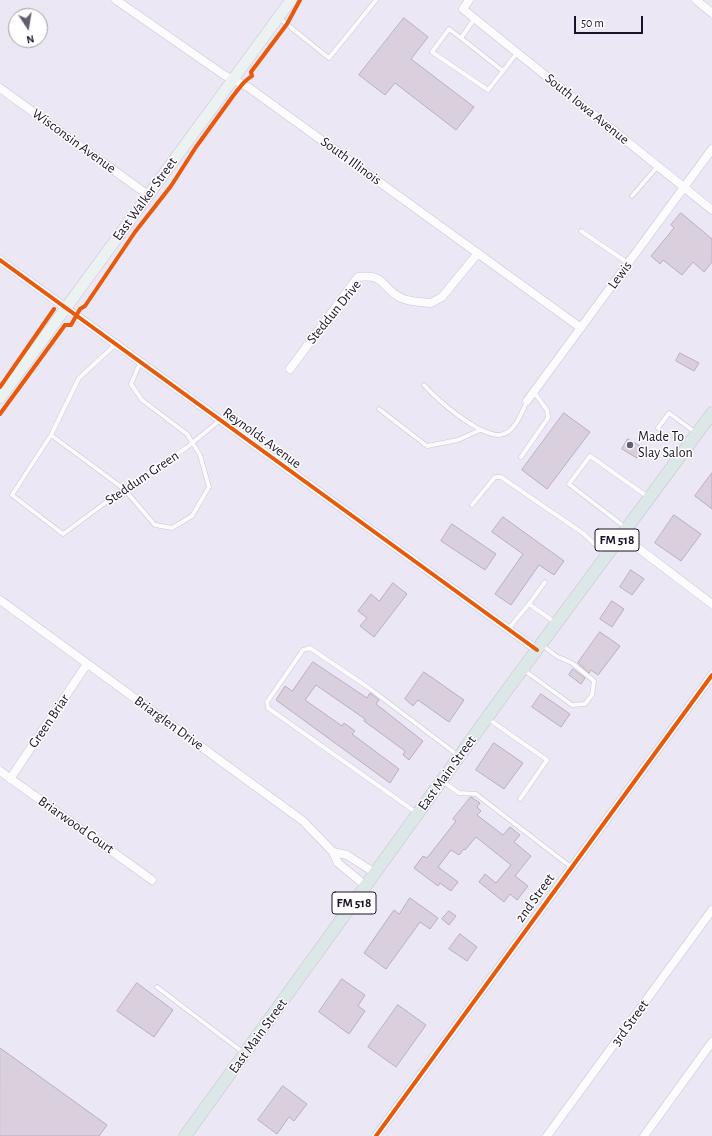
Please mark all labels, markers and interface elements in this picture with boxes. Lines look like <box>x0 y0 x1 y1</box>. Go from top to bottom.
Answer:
north arrow <box>8 8 48 48</box>
scale bar <box>576 8 645 34</box>
text: 50 m <box>581 17 604 29</box>
text: N <box>26 33 35 45</box>
street label: South Iowa Avenue <box>542 70 632 148</box>
street label: Wisconsin Avenue <box>29 105 119 177</box>
street label: South Illinois <box>317 133 385 189</box>
street label: East Walker Street <box>109 154 181 244</box>
street label: Lewis <box>604 258 636 292</box>
street label: Steddun Drive <box>303 277 365 347</box>
street label: Reynolds Avenue <box>220 404 304 472</box>
place label: Made To Slay Salon <box>638 429 693 462</box>
marker: Made To Slay Salon <box>625 440 635 450</box>
street label: Steddum Green <box>102 447 182 509</box>
road number: FM 518 <box>595 529 639 551</box>
street label: Green Briar <box>25 691 73 751</box>
street label: Briarglen Drive <box>131 692 207 754</box>
street label: East Main Street <box>414 732 480 814</box>
street label: Briarwood Court <box>35 793 117 857</box>
street label: 2nd Street <box>512 870 558 926</box>
road number: FM 518 <box>332 892 376 914</box>
street label: East Main Street <box>225 995 291 1077</box>
street label: 3rd Street <box>608 997 652 1049</box>

